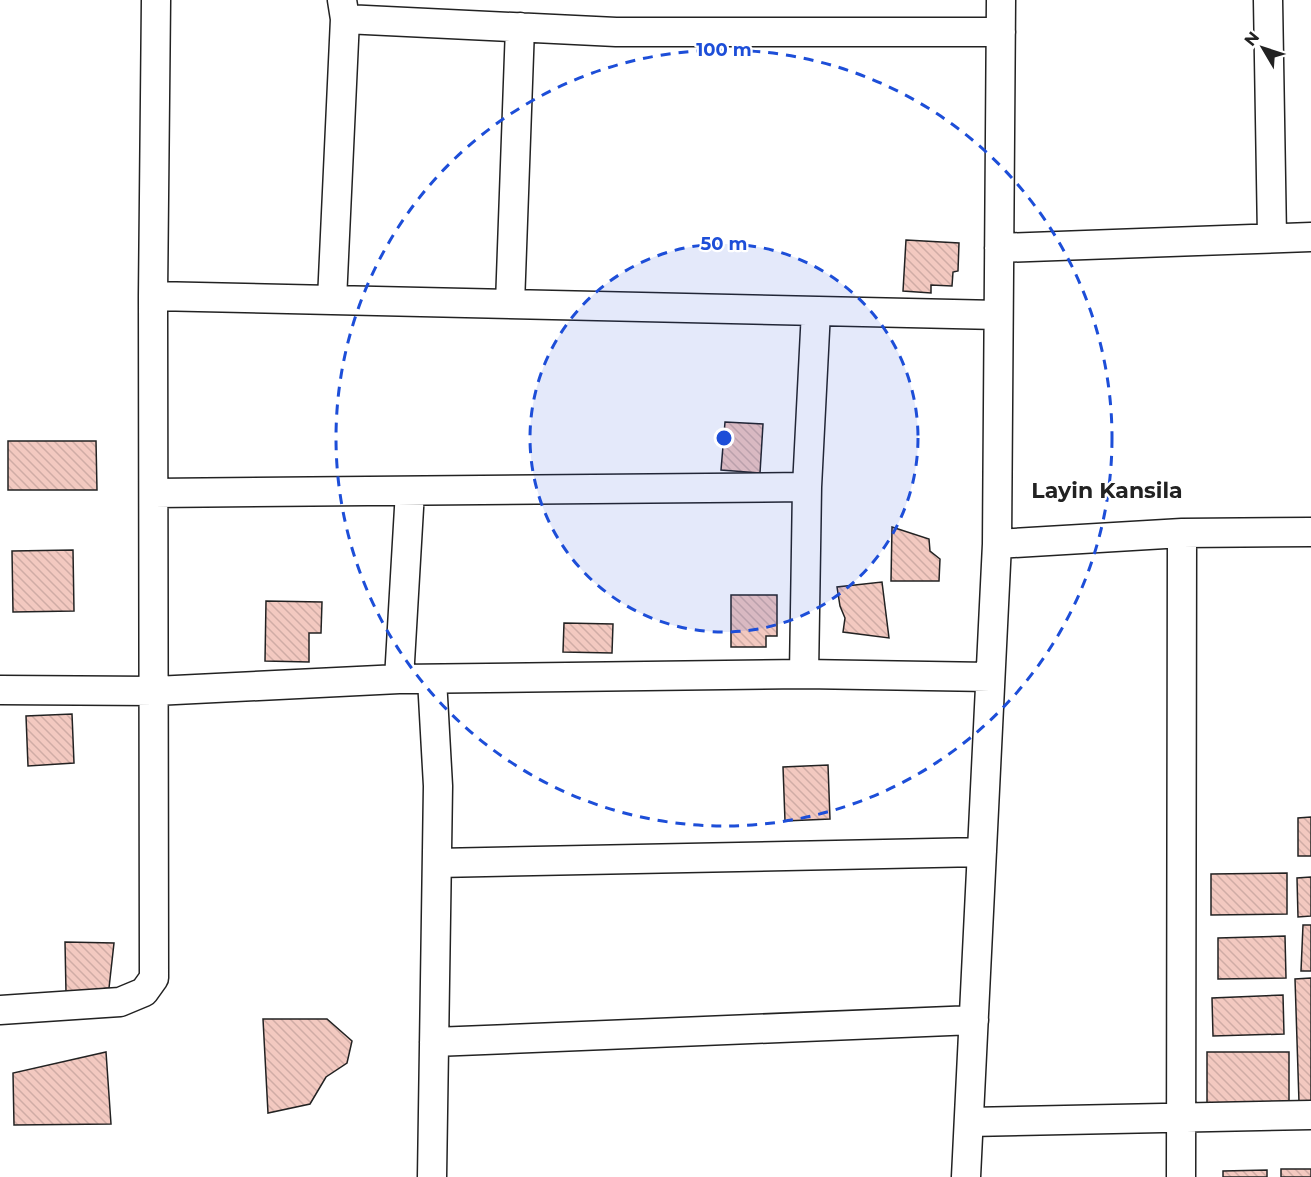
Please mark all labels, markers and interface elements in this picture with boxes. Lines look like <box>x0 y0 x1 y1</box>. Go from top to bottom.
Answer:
north arrow <box>1233 18 1293 78</box>
text: N <box>1240 28 1263 50</box>
text: 100 m <box>696 39 752 61</box>
text: 50 m <box>701 233 747 255</box>
centre of rings <box>714 428 734 448</box>
district label: Layin Kansila <box>1031 477 1183 504</box>

